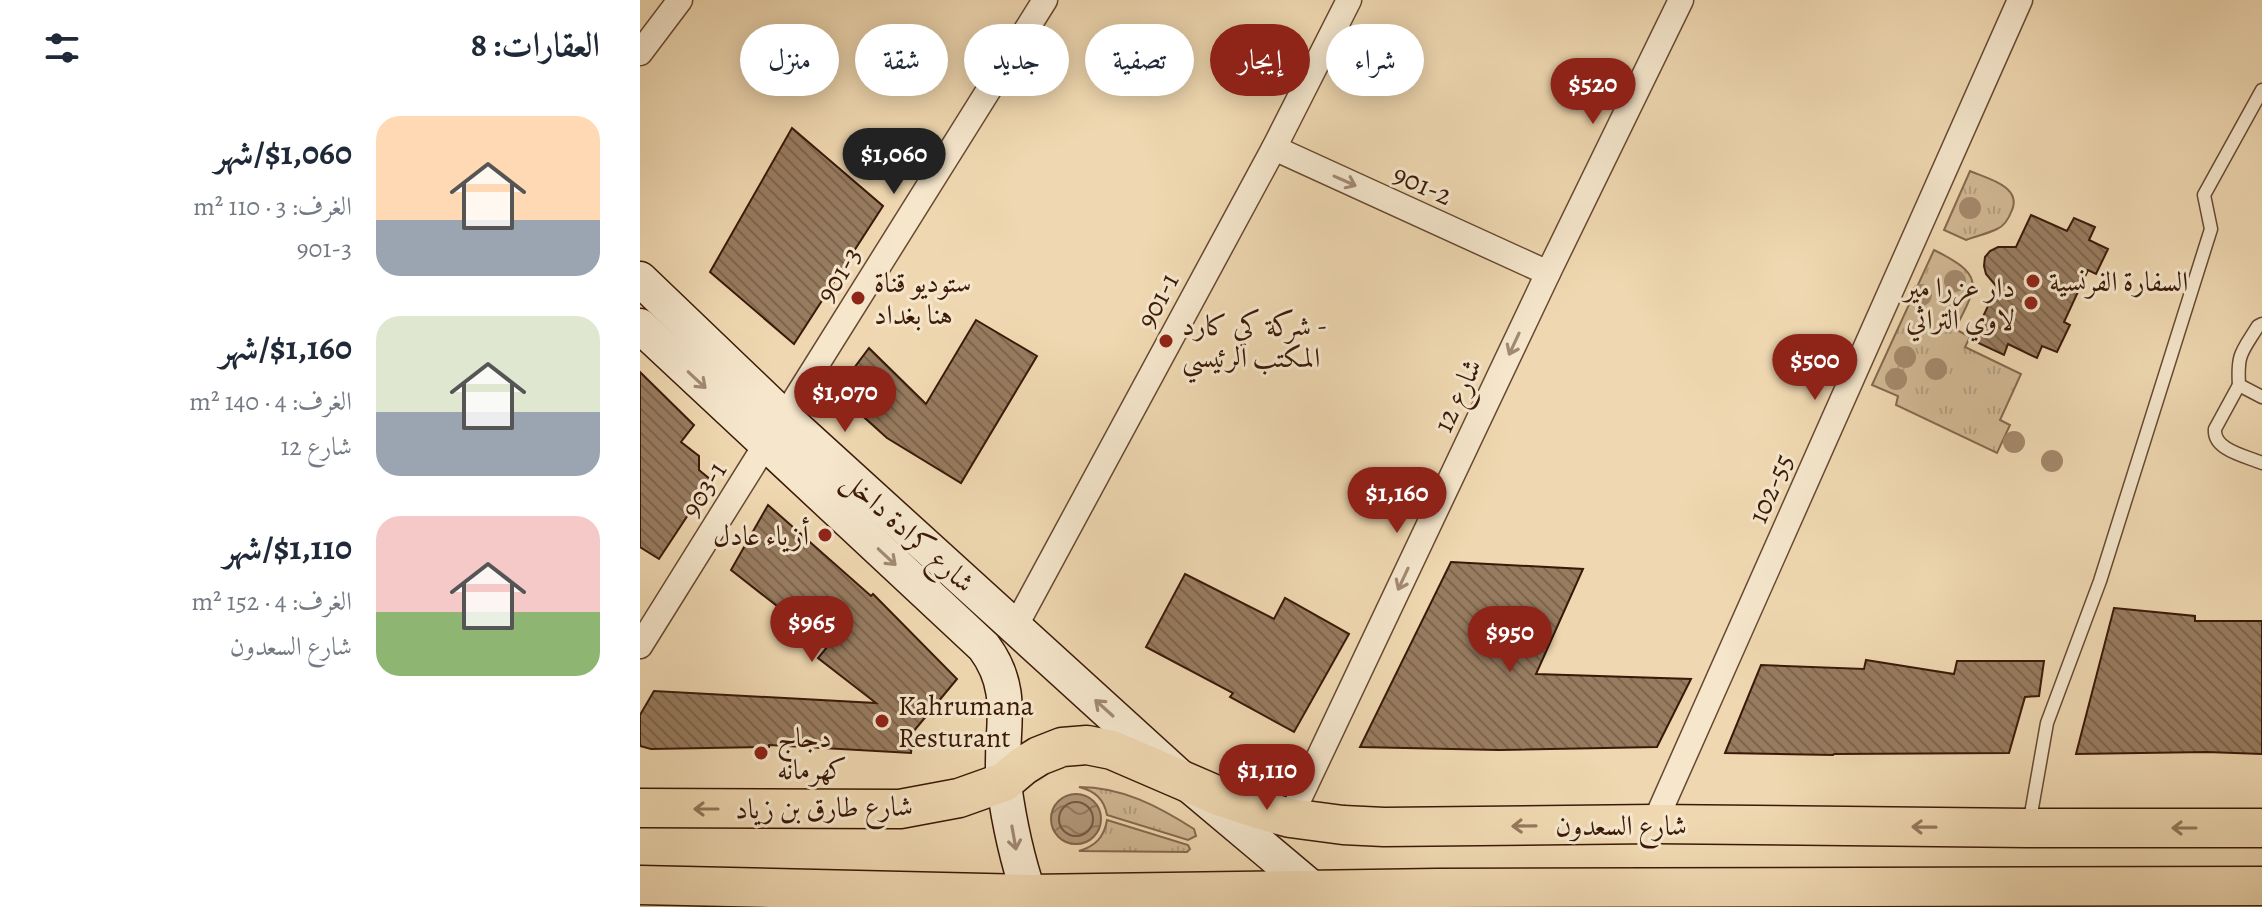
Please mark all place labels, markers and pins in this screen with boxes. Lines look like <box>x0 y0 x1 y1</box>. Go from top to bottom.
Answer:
pin: $520 <box>1546 58 1640 126</box>
pin: $1,060 <box>829 128 959 196</box>
place label: السفارة الفرنسية <box>2049 263 2188 301</box>
place label: ستوديو قناة هنا بغداد <box>874 264 971 334</box>
place label: دار عزرا مير لاوي التراثي <box>1901 269 2015 342</box>
marker: السفارة الفرنسية <box>2024 272 2042 290</box>
marker: ستوديو قناة هنا بغداد <box>849 289 867 307</box>
marker: دار عزرا مير لاوي التراثي <box>2022 294 2040 312</box>
place label: شركة كي كارد - المكتب الرئيسي <box>1182 307 1327 384</box>
marker: شركة كي كارد - المكتب الرئيسي <box>1157 332 1175 350</box>
pin: $500 <box>1768 334 1862 402</box>
pin: $1,070 <box>780 366 910 434</box>
pin: $1,160 <box>1332 467 1462 535</box>
place label: أزياء عادل <box>713 516 809 555</box>
marker: أزياء عادل <box>816 526 834 544</box>
pin: $965 <box>765 596 859 664</box>
pin: $950 <box>1463 606 1557 674</box>
place label: Kahrumana Resturant <box>898 687 1034 757</box>
marker: Kahrumana Resturant <box>873 712 891 730</box>
place label: دجاج كهرمانه <box>777 719 847 789</box>
marker: دجاج كهرمانه <box>752 744 770 762</box>
pin: $1,110 <box>1202 744 1332 812</box>

